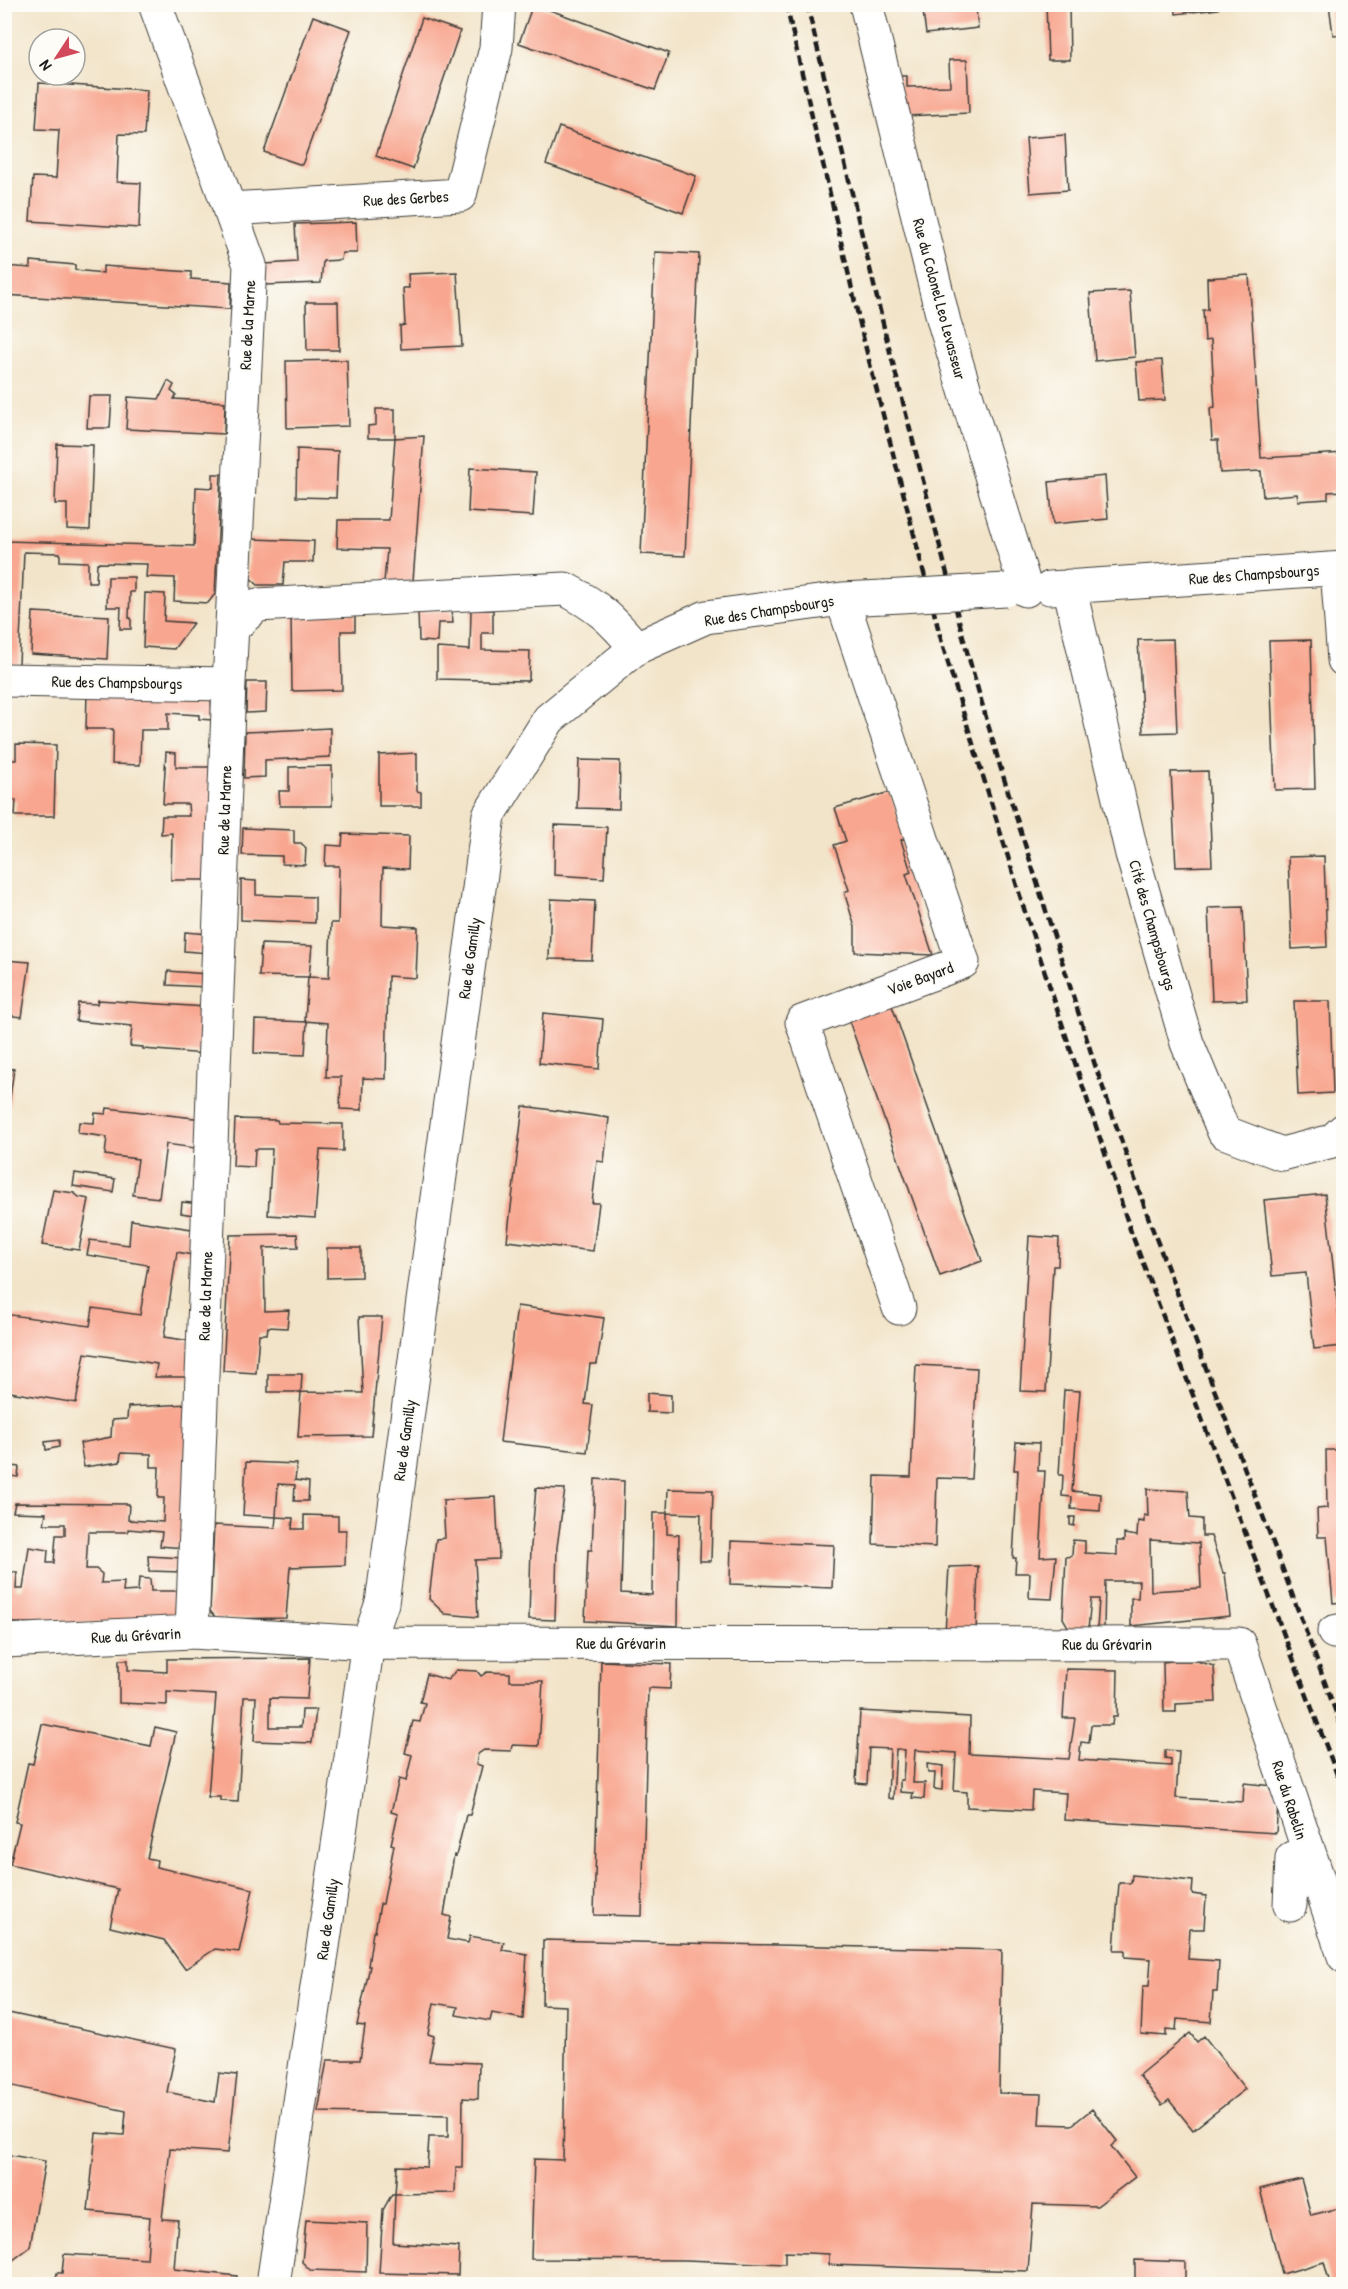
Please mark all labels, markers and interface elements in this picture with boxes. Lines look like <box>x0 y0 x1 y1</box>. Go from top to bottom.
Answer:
north arrow <box>27 27 87 87</box>
text: N <box>33 56 56 76</box>
street label: Rue des Gerbes <box>363 185 449 211</box>
street label: Rue du Colonel Leo Levasseur <box>908 216 972 382</box>
street label: Rue de la Marne <box>234 279 260 370</box>
street label: Rue des Champsbourgs <box>1188 558 1320 590</box>
street label: Rue des Champsbourgs <box>703 589 835 631</box>
street label: Rue des Champsbourgs <box>51 670 183 694</box>
street label: Rue de la Marne <box>211 764 237 855</box>
street label: Cité des Champsbourgs <box>1124 857 1182 993</box>
street label: Rue de Gamilly <box>452 916 486 1000</box>
street label: Voie Bayard <box>884 956 956 1000</box>
street label: Rue de la Marne <box>192 1250 218 1341</box>
street label: Rue de Gamilly <box>387 1398 421 1482</box>
street label: Rue du Grévarin <box>91 1622 181 1648</box>
street label: Rue du Grévarin <box>576 1632 666 1654</box>
street label: Rue du Grévarin <box>1062 1633 1152 1655</box>
street label: Rue du Rabelin <box>1267 1758 1313 1842</box>
street label: Rue de Gamilly <box>310 1877 344 1961</box>

